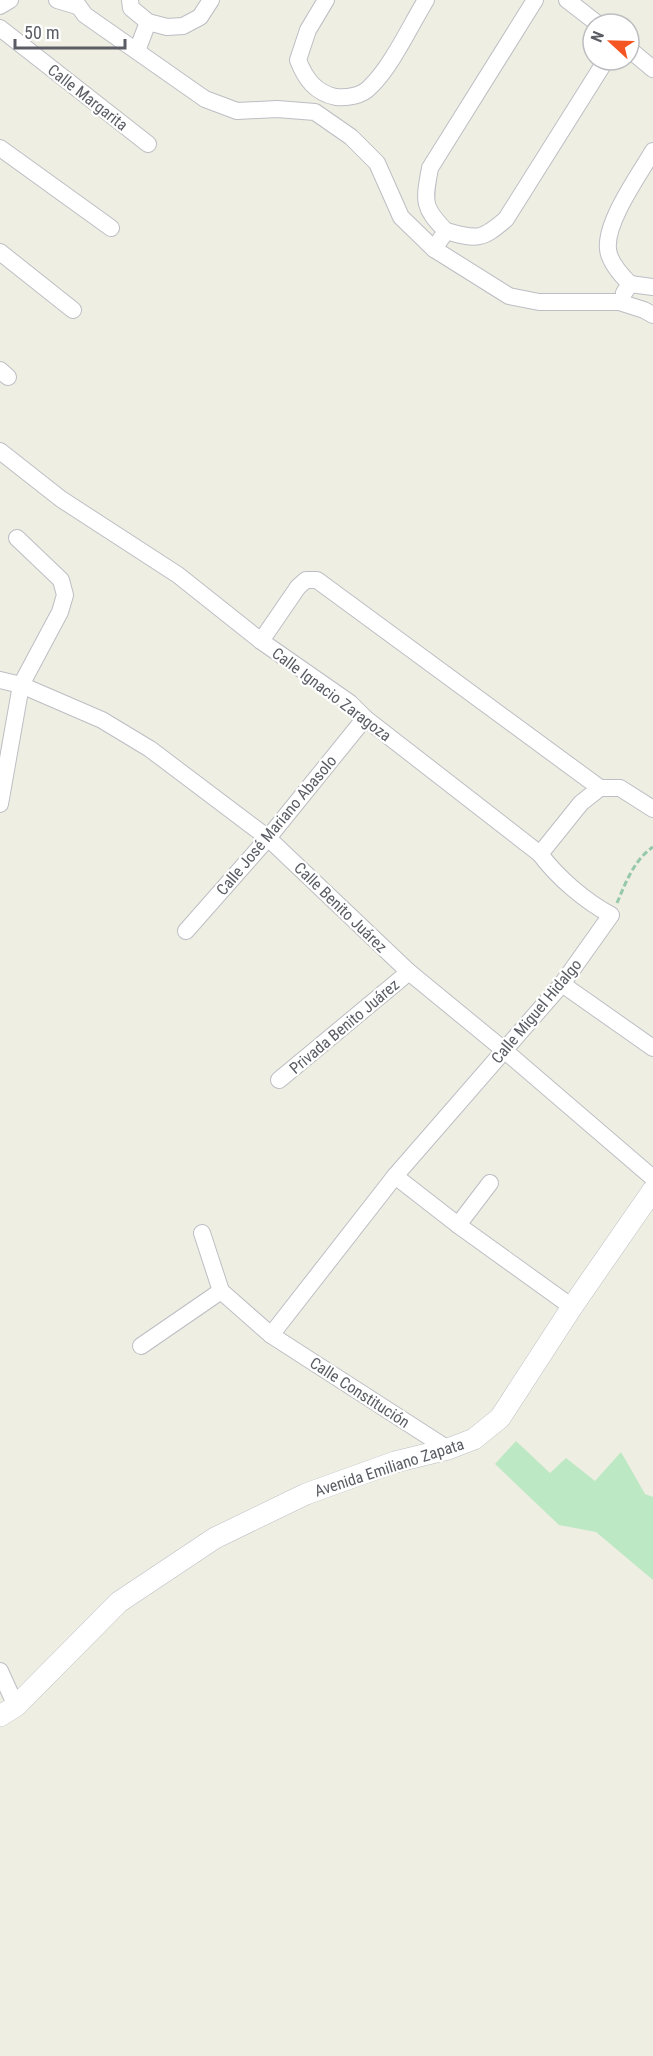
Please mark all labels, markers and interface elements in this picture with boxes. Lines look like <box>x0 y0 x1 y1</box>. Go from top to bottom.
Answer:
scale bar <box>15 12 124 50</box>
north arrow <box>581 12 641 72</box>
text: 50 m <box>24 22 59 43</box>
text: N <box>587 28 608 45</box>
street label: Calle Margarita <box>44 60 131 135</box>
street label: Calle Ignacio Zaragoza <box>268 643 395 745</box>
street label: Calle José Mariano Abasolo <box>212 752 340 899</box>
street label: Calle Benito Juárez <box>290 858 391 956</box>
street label: Calle Miguel Hidalgo <box>487 955 586 1067</box>
street label: Privada Benito Juárez <box>286 975 403 1078</box>
street label: Calle Constitución <box>306 1353 413 1432</box>
street label: Avenida Emiliano Zapata <box>312 1434 466 1501</box>

